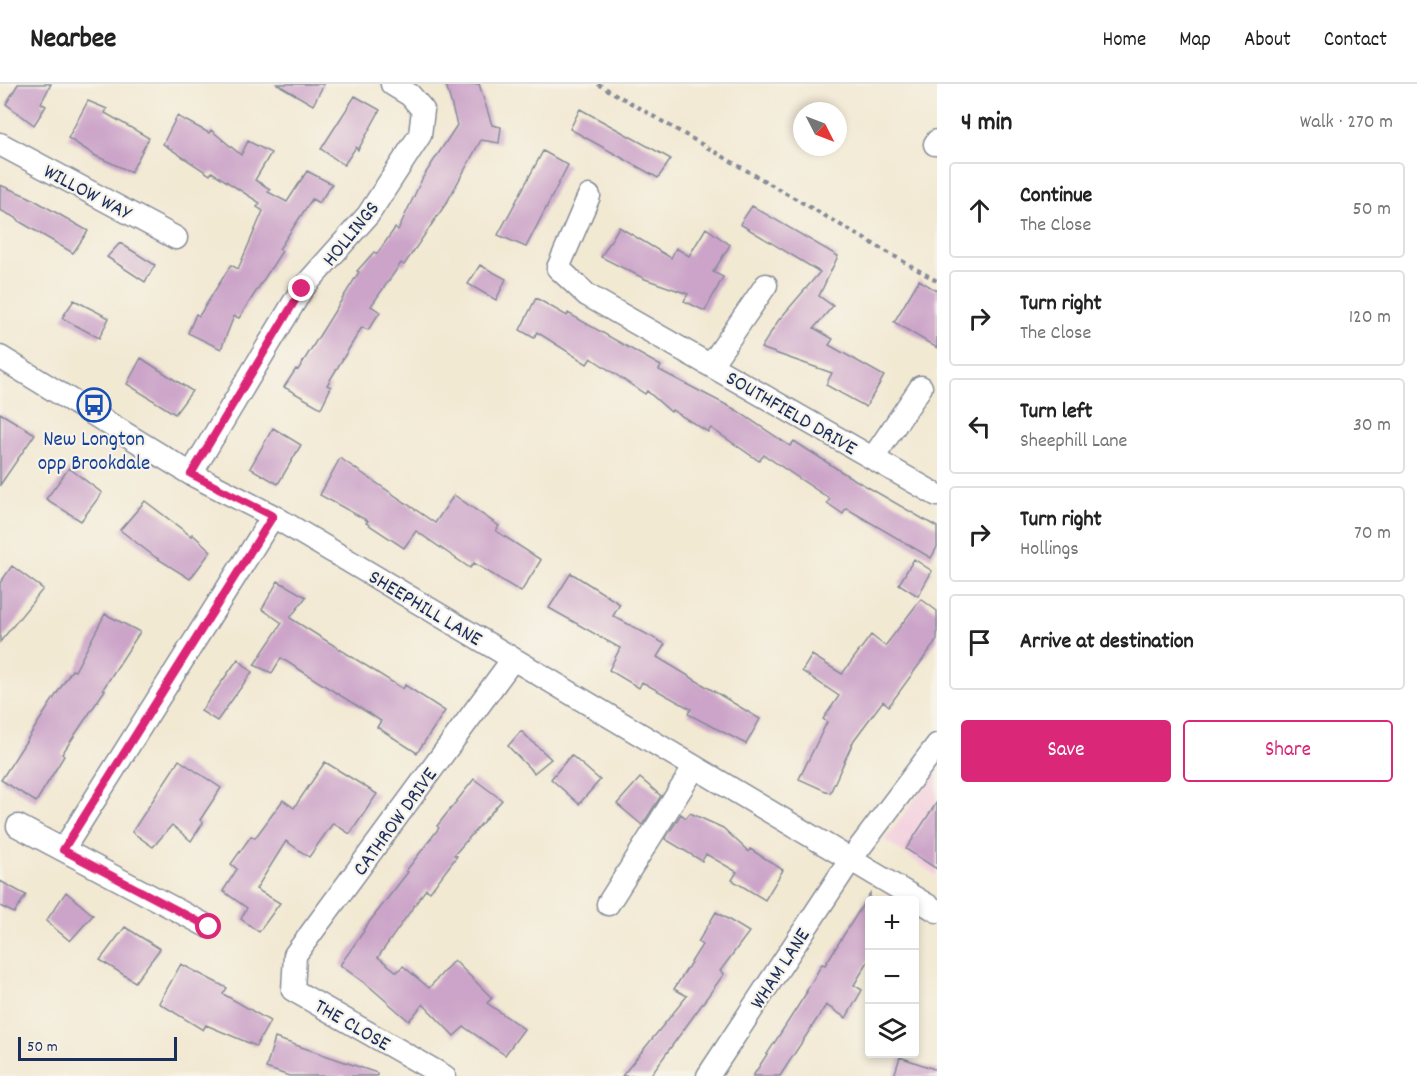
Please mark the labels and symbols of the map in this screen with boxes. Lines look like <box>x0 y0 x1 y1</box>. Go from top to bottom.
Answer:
north arrow <box>793 102 847 156</box>
street label: WILLOW WAY <box>37 158 137 230</box>
street label: HOLLINGS <box>317 196 388 274</box>
route end <box>288 275 314 301</box>
street label: SOUTHFIELD DRIVE <box>719 365 862 465</box>
bus stop icon: New Longton opp Brookdale <box>76 387 112 423</box>
place label: New Longton opp Brookdale <box>38 426 150 480</box>
street label: SHEEPHILL LANE <box>362 564 487 656</box>
street label: CATHROW DRIVE <box>347 762 446 883</box>
route start <box>195 913 221 939</box>
street label: WHAM LANE <box>744 923 819 1016</box>
street label: THE CLOSE <box>308 993 395 1061</box>
scale bar <box>18 1034 177 1062</box>

